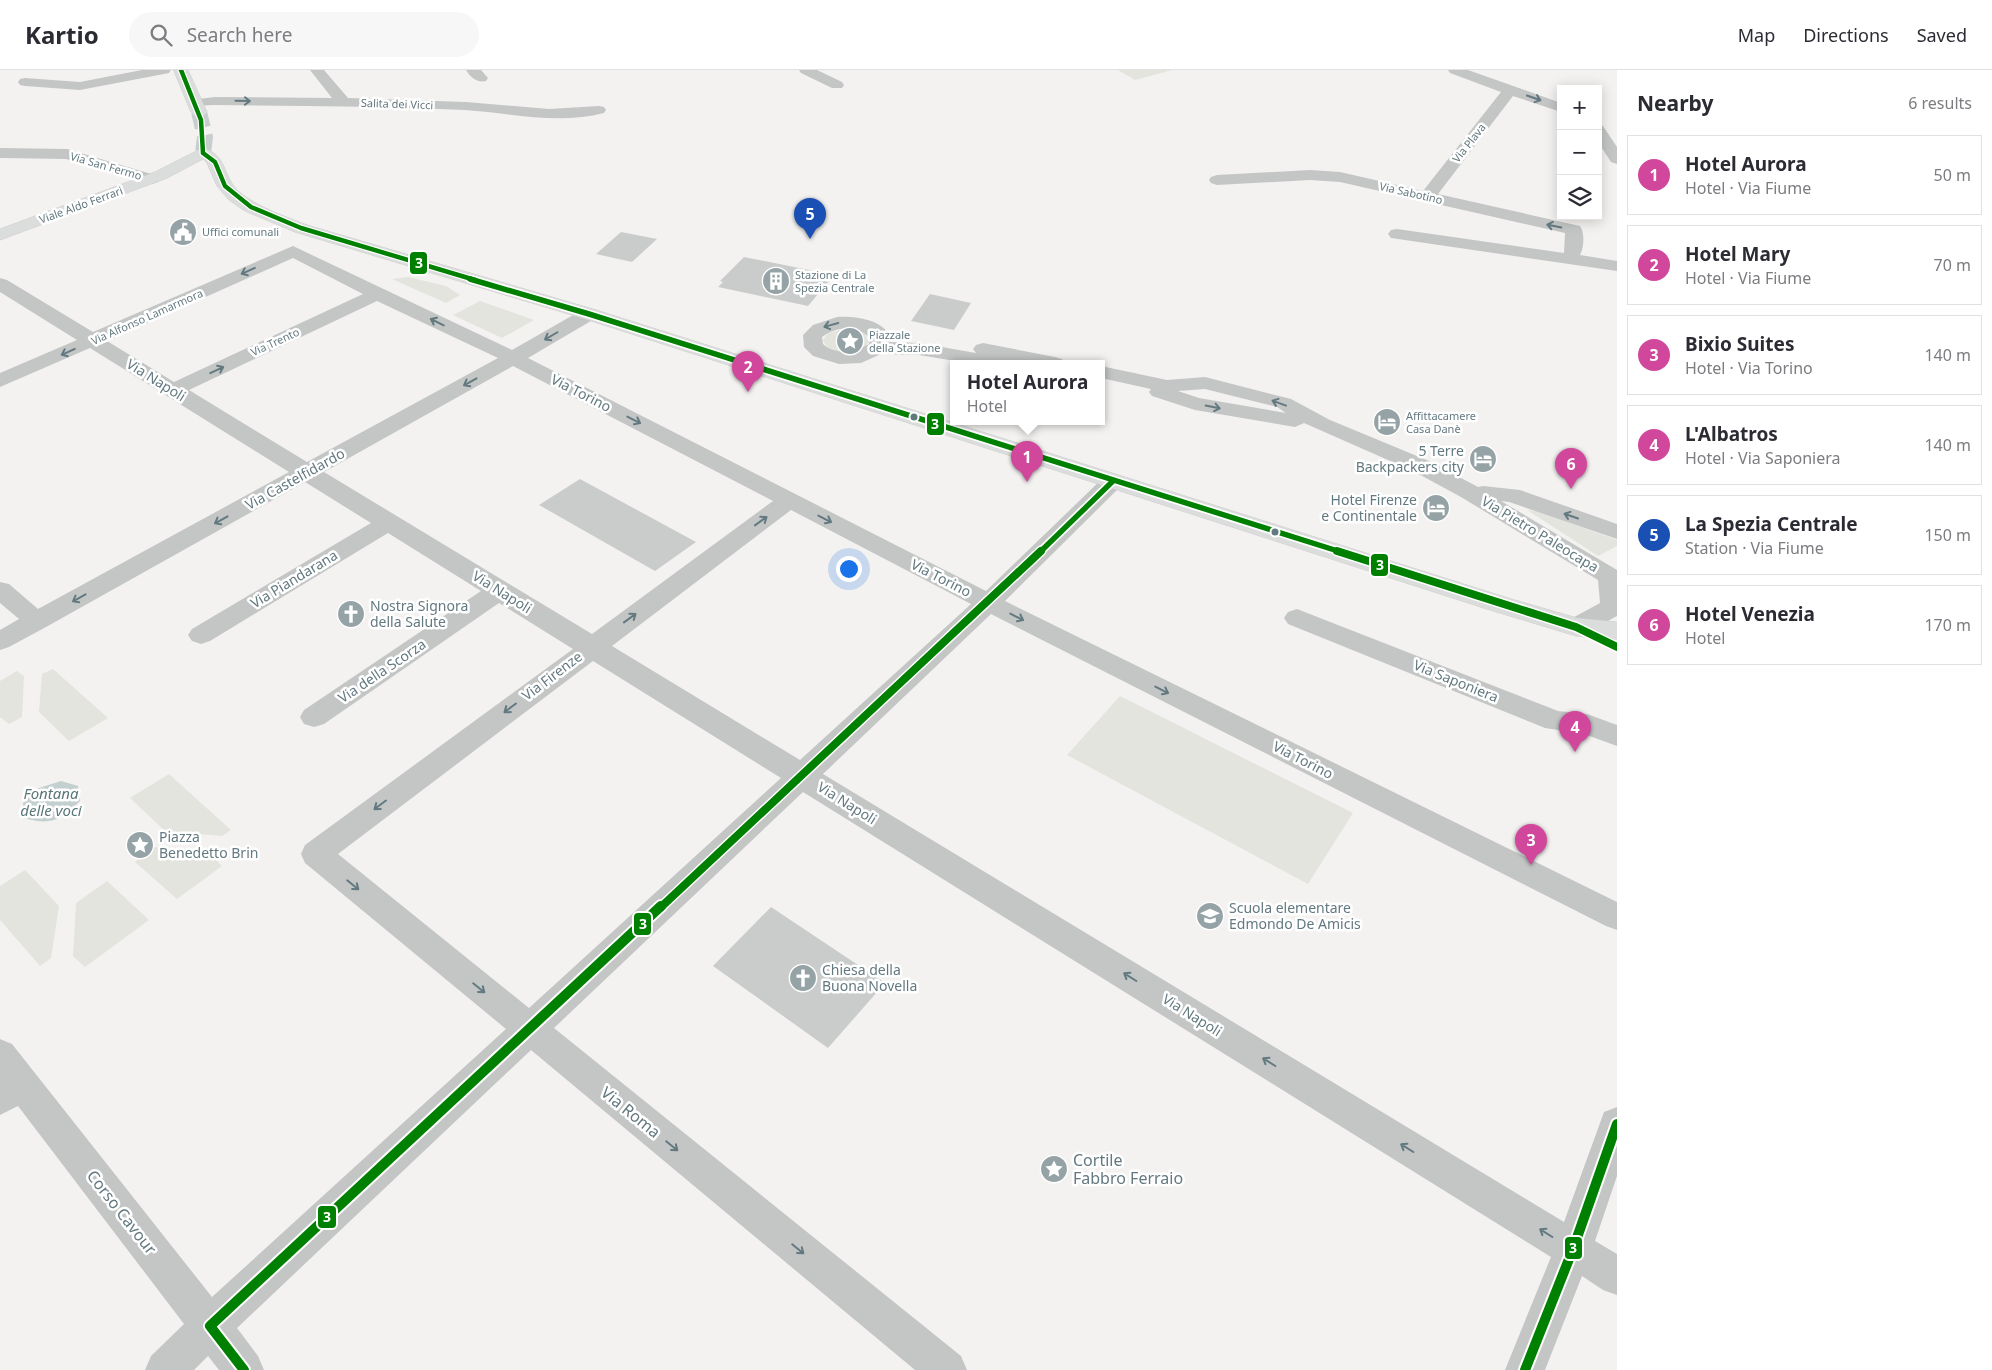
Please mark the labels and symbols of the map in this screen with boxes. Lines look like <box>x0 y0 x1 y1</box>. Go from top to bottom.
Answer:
one-way arrow <box>1526 94 1542 104</box>
street label: Salita dei Vicci <box>361 95 433 112</box>
one-way arrow <box>235 96 251 106</box>
street label: Via Plava <box>1449 120 1489 165</box>
street label: Via San Fermo <box>69 148 144 183</box>
street label: Via Sabotino <box>1378 178 1444 207</box>
street label: Viale Aldo Ferrari <box>37 182 125 227</box>
pin: 5 <box>794 198 826 239</box>
public building icon: Uffici comunali <box>168 217 198 247</box>
one-way arrow <box>1547 221 1563 230</box>
place label: Uffici comunali <box>202 224 279 239</box>
line badge: 3 <box>409 251 428 275</box>
text: 3 <box>415 253 423 272</box>
building icon: Stazione di La Spezia Centrale <box>761 266 791 296</box>
one-way arrow <box>241 267 256 277</box>
place label: Stazione di La Spezia Centrale <box>795 267 874 295</box>
street label: Via Alfonso Lamarmora <box>89 285 205 348</box>
one-way arrow <box>430 317 445 327</box>
one-way arrow <box>823 321 839 330</box>
street label: Via Trento <box>248 324 302 359</box>
place icon: Piazzale della Stazione <box>835 326 865 356</box>
place label: Piazzale della Stazione <box>869 327 941 355</box>
one-way arrow <box>544 331 559 341</box>
one-way arrow <box>61 347 76 357</box>
pin: 2 <box>732 351 764 392</box>
street label: Via Napoli <box>123 354 189 405</box>
one-way arrow <box>209 364 224 374</box>
street label: Via Torino <box>548 369 615 416</box>
one-way arrow <box>464 377 478 387</box>
one-way arrow <box>1272 398 1288 407</box>
one-way arrow <box>1204 403 1220 412</box>
hotel icon: Affittacamere Casa Danè <box>1372 407 1402 437</box>
place label: Affittacamere Casa Danè <box>1406 408 1476 436</box>
unlabelled marker <box>909 412 919 422</box>
line badge: 3 <box>926 412 945 436</box>
text: 3 <box>931 414 939 433</box>
one-way arrow <box>626 416 641 425</box>
pin: 1 <box>1011 441 1043 482</box>
place label: 5 Terre Backpackers city <box>1356 441 1465 476</box>
street label: Via Castelfidardo <box>242 443 348 514</box>
hotel icon: 5 Terre Backpackers city <box>1468 444 1498 474</box>
pin: 6 <box>1555 448 1587 489</box>
place label: Hotel Firenze e Continentale <box>1321 490 1417 525</box>
street label: Via Pietro Paleocapa <box>1478 491 1602 576</box>
hotel icon: Hotel Firenze e Continentale <box>1421 493 1451 523</box>
one-way arrow <box>1564 511 1579 520</box>
one-way arrow <box>818 514 833 524</box>
one-way arrow <box>214 515 229 525</box>
one-way arrow <box>754 516 767 527</box>
unlabelled marker <box>1270 527 1280 537</box>
street label: Via Piandarana <box>247 545 341 612</box>
line badge: 3 <box>1370 553 1389 577</box>
street label: Via Torino <box>908 554 975 601</box>
text: 3 <box>1376 555 1384 574</box>
your location <box>836 556 862 582</box>
street label: Via Napoli <box>469 566 535 617</box>
one-way arrow <box>71 593 86 603</box>
place label: Nostra Signora della Salute <box>370 596 468 631</box>
church icon: Nostra Signora della Salute <box>336 599 366 629</box>
one-way arrow <box>623 613 637 623</box>
one-way arrow <box>1009 613 1024 622</box>
street label: Via della Scorza <box>334 634 429 707</box>
street label: Via Firenze <box>518 647 586 705</box>
street label: Via Saponiera <box>1411 655 1501 706</box>
one-way arrow <box>1154 686 1169 695</box>
one-way arrow <box>504 702 517 713</box>
pin: 4 <box>1559 711 1591 752</box>
street label: Via Torino <box>1270 736 1337 783</box>
street label: Via Napoli <box>814 777 880 828</box>
water label: Fontana delle voci <box>20 783 83 820</box>
one-way arrow <box>374 800 387 811</box>
pin: 3 <box>1515 824 1547 865</box>
place label: Piazza Benedetto Brin <box>159 827 258 862</box>
place icon: Piazza Benedetto Brin <box>125 830 155 860</box>
one-way arrow <box>346 879 359 890</box>
place label: Scuola elementare Edmondo De Amicis <box>1229 898 1361 933</box>
school or university icon: Scuola elementare Edmondo De Amicis <box>1195 901 1225 931</box>
line badge: 3 <box>633 912 652 936</box>
text: 3 <box>639 914 647 933</box>
place label: Chiesa della Buona Novella <box>822 960 917 995</box>
church icon: Chiesa della Buona Novella <box>788 963 818 993</box>
one-way arrow <box>1124 972 1138 982</box>
one-way arrow <box>472 982 485 993</box>
street label: Via Napoli <box>1159 989 1225 1040</box>
one-way arrow <box>1262 1057 1276 1067</box>
street label: Via Roma <box>597 1081 665 1143</box>
one-way arrow <box>666 1141 679 1152</box>
one-way arrow <box>1401 1142 1415 1152</box>
place label: Cortile Fabbro Ferraio <box>1073 1149 1183 1189</box>
place icon: Cortile Fabbro Ferraio <box>1039 1154 1069 1184</box>
street label: Corso Cavour <box>82 1165 162 1259</box>
line badge: 3 <box>317 1205 337 1229</box>
text: 3 <box>323 1207 331 1226</box>
one-way arrow <box>1539 1227 1553 1237</box>
line badge: 3 <box>1564 1236 1583 1260</box>
text: 3 <box>1569 1238 1577 1257</box>
one-way arrow <box>791 1243 804 1254</box>

